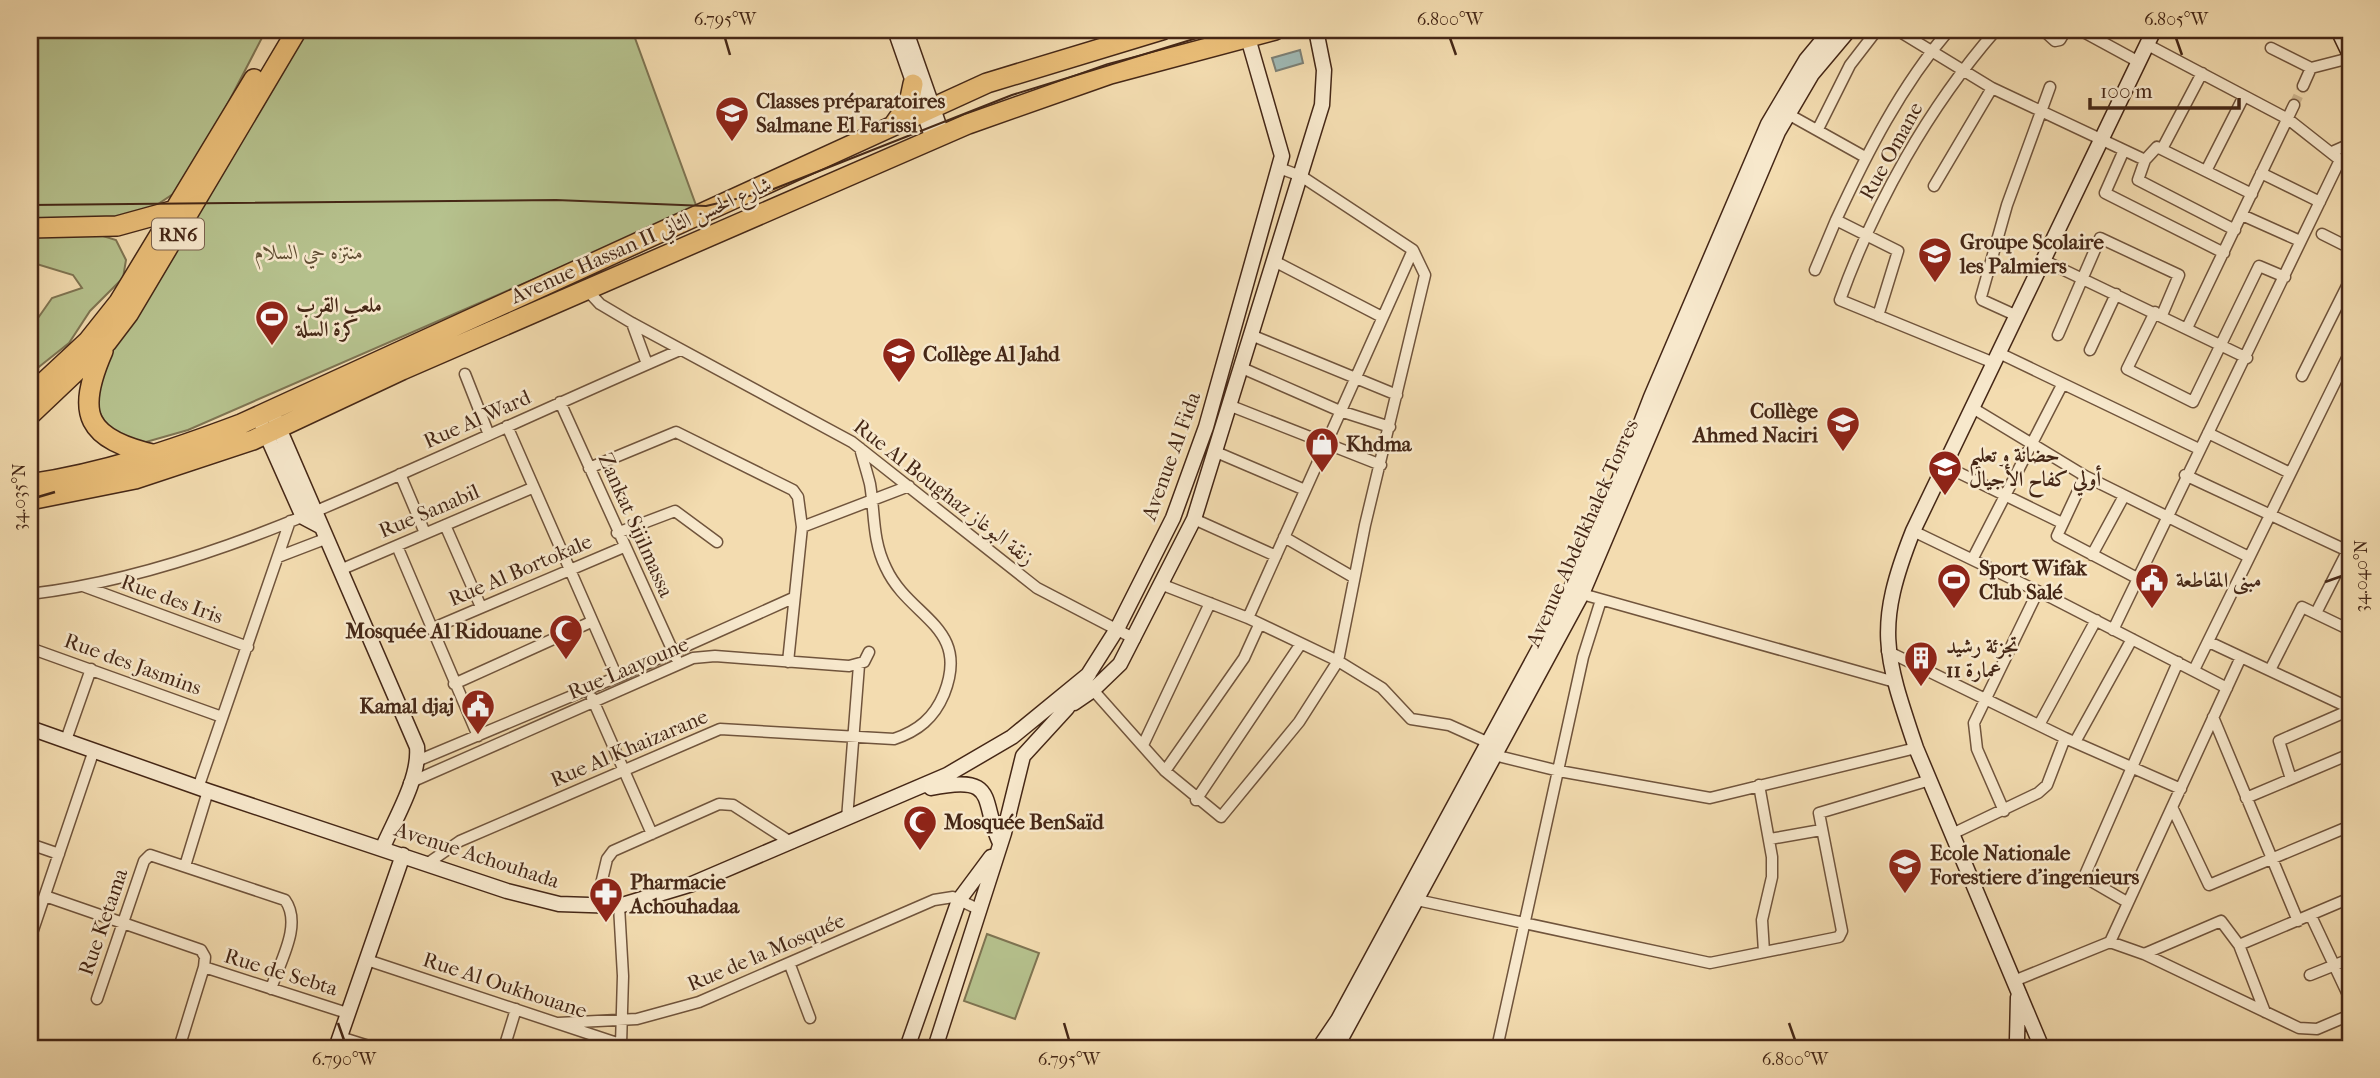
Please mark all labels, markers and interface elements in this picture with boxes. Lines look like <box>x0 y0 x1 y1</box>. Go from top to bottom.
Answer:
text: 6.795°W <box>694 9 758 30</box>
text: 6.800°W <box>1417 9 1485 30</box>
text: 6.805°W <box>2144 9 2209 30</box>
scale bar <box>2090 66 2238 110</box>
text: 100 m <box>2100 79 2153 103</box>
place label: Classes préparatoires Salmane El Farissi <box>756 89 945 137</box>
school or university icon: Classes préparatoires Salmane El Farissi <box>713 94 751 143</box>
street label: Rue Omane <box>1854 98 1928 204</box>
street label: Avenue Hassan II شارع الحسن الثاني <box>506 171 778 314</box>
road number: RN6 <box>152 218 204 250</box>
place label: Groupe Scolaire les Palmiers <box>1959 230 2104 278</box>
school or university icon: Groupe Scolaire les Palmiers <box>1916 235 1954 284</box>
park label: منتزه حي السلام <box>255 240 363 270</box>
place label: ملعب القرب كرة السلة <box>294 293 382 342</box>
sports icon: ملعب القرب كرة السلة <box>253 298 291 347</box>
school or university icon: Collège Al Jahd <box>880 335 918 384</box>
place label: Collège Al Jahd <box>923 342 1060 366</box>
street label: Rue Al Ward <box>420 385 535 453</box>
street label: Avenue Al Fida <box>1136 388 1205 524</box>
place label: Collège Ahmed Naciri <box>1691 399 1819 447</box>
school or university icon: Collège Ahmed Naciri <box>1824 404 1862 453</box>
street label: Rue Al Boughaz زنقة البوغاز <box>848 414 1039 571</box>
street label: Avenue Abdelkhalek Torres <box>1520 415 1643 651</box>
shop icon: Khdma <box>1303 425 1341 474</box>
place label: Khdma <box>1346 432 1413 456</box>
place label: حضانة و تعليم أولي كفاح الأجيال <box>1969 443 2101 498</box>
school or university icon: حضانة و تعليم أولي كفاح الأجيال <box>1926 448 1964 497</box>
street label: Zankat Sijilmassa <box>593 449 679 601</box>
text: 34.035°N <box>9 463 30 531</box>
street label: Rue Sanabil <box>375 479 483 543</box>
street label: Rue Al Bortokale <box>445 529 595 611</box>
text: 34.040°N <box>2351 539 2372 612</box>
place label: Sport Wifak Club Salé <box>1979 556 2088 604</box>
sports icon: Sport Wifak Club Salé <box>1935 561 1973 610</box>
public building icon: مبنى المقاطعة <box>2133 561 2171 610</box>
place label: مبنى المقاطعة <box>2176 568 2261 595</box>
street label: Rue des Iris <box>118 569 226 629</box>
mosque icon: Mosquée Al Ridouane <box>547 612 585 661</box>
place label: Mosquée Al Ridouane <box>345 619 543 643</box>
street label: Rue des Jasmins <box>61 628 205 700</box>
street label: Rue Laayoune <box>564 632 692 704</box>
place label: تجزئة رشيد عمارة 11 <box>1946 634 2019 683</box>
building icon: تجزئة رشيد عمارة 11 <box>1902 639 1940 688</box>
public building icon: Kamal djaj <box>459 687 497 736</box>
place label: Kamal djaj <box>359 694 454 718</box>
street label: Rue Al Khaizarane <box>547 704 711 792</box>
mosque icon: Mosquée BenSaïd <box>901 803 939 852</box>
place label: Mosquée BenSaïd <box>943 810 1104 834</box>
street label: Avenue Achouhada <box>391 817 563 893</box>
place label: Ecole Nationale Forestiere d'ingenieurs <box>1929 841 2140 889</box>
school or university icon: Ecole Nationale Forestiere d'ingenieurs <box>1886 846 1924 895</box>
street label: Rue Ketama <box>74 865 133 979</box>
place label: Pharmacie Achouhadaa <box>628 870 740 918</box>
pharmacy icon: Pharmacie Achouhadaa <box>587 875 625 924</box>
street label: Rue de la Mosquée <box>684 908 848 996</box>
street label: Rue de Sebta <box>221 943 341 1001</box>
street label: Rue Al Oukhouane <box>420 947 590 1023</box>
text: 6.790°W <box>312 1049 378 1070</box>
text: 6.795°W <box>1038 1049 1102 1070</box>
text: 6.800°W <box>1762 1049 1830 1070</box>

